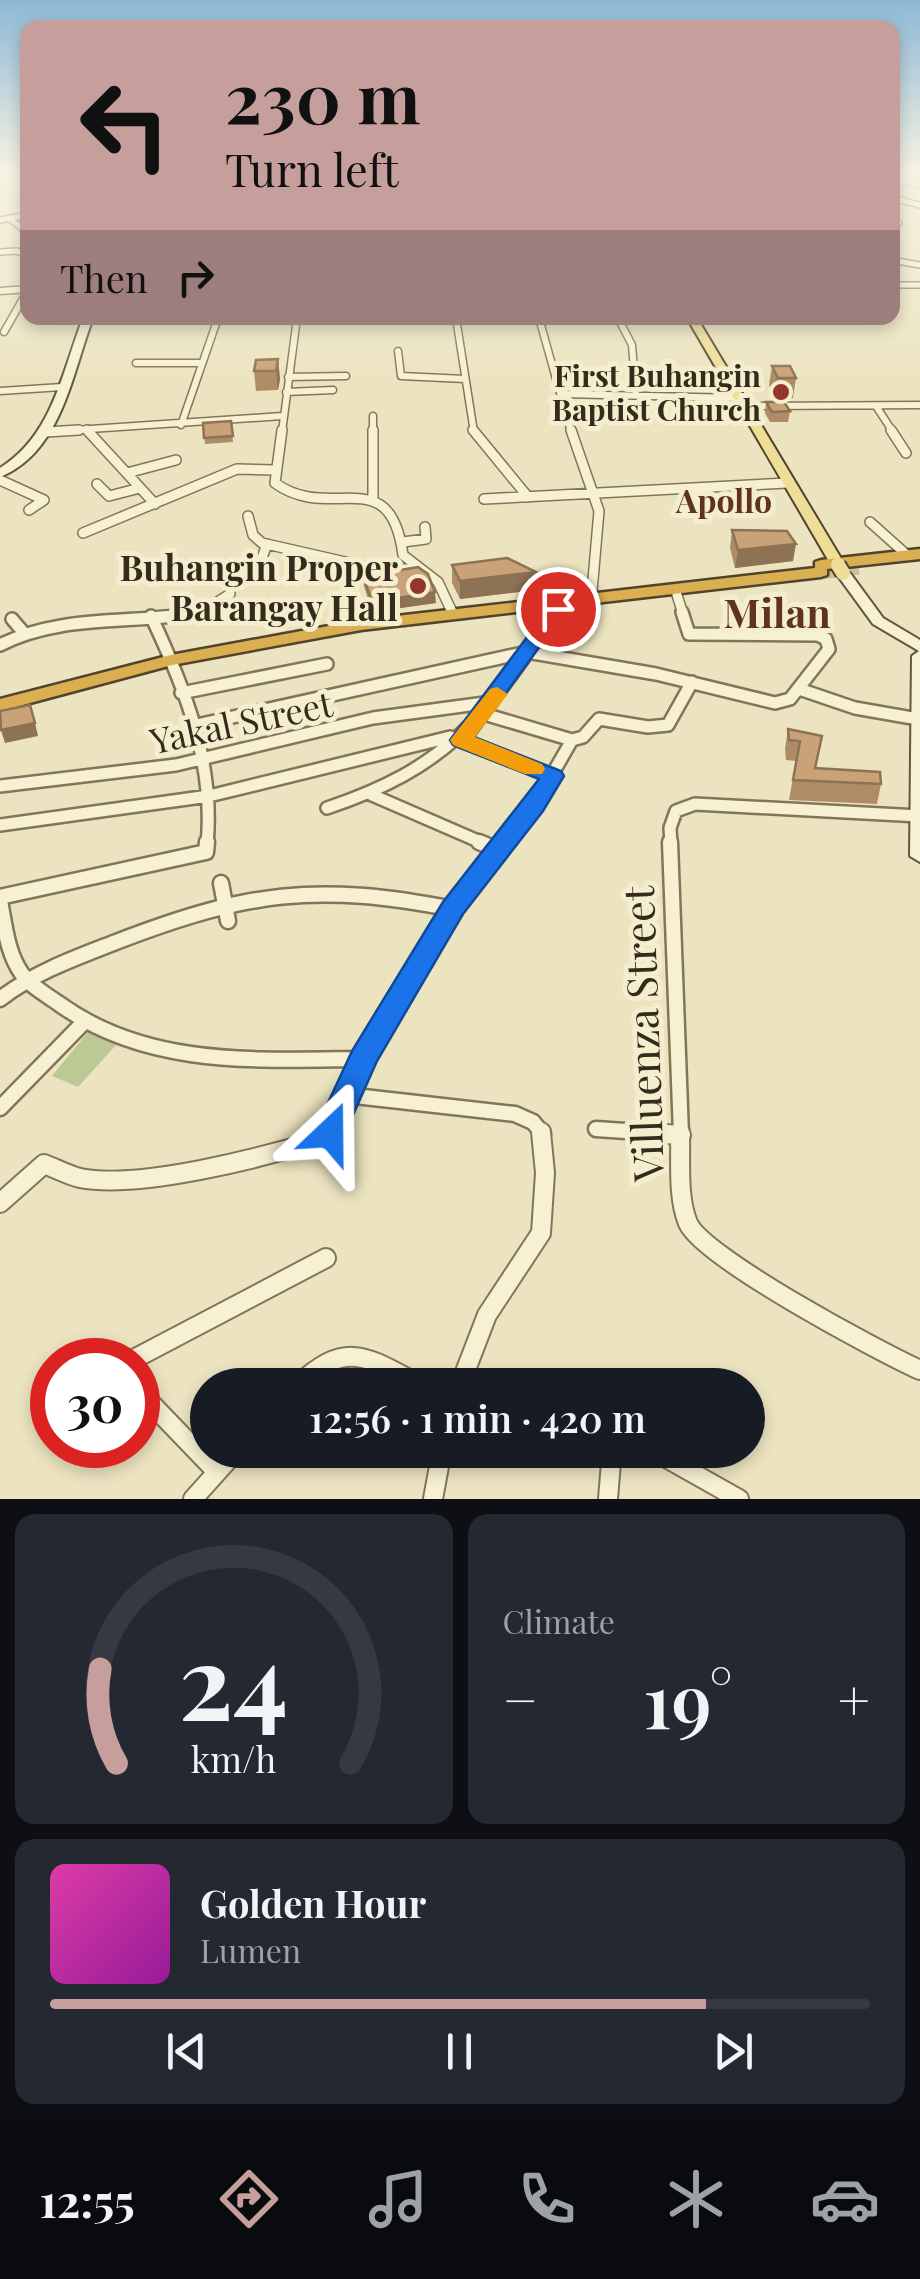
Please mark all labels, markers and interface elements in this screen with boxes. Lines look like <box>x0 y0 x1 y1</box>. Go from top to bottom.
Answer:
text: 230 m <box>225 48 421 142</box>
icon: left <box>60 60 190 190</box>
text: Turn left <box>225 138 399 198</box>
icon: right <box>168 250 223 305</box>
text: Then <box>60 252 148 303</box>
place label: First Buhangin Baptist Church <box>552 355 762 429</box>
marker: First Buhangin Baptist Church <box>770 381 792 403</box>
district label: Apollo <box>675 478 772 521</box>
place label: Buhangin Proper Barangay Hall <box>120 543 399 630</box>
pin <box>516 567 601 652</box>
marker: Buhangin Proper Barangay Hall <box>407 575 429 597</box>
icon: arrive <box>531 582 586 637</box>
district label: Milan <box>723 585 831 638</box>
street label: Yakal Street <box>145 679 337 763</box>
street label: Villuenza Street <box>609 884 675 1184</box>
position arrow <box>278 1081 382 1185</box>
speed limit sign: 30 <box>30 1338 160 1468</box>
text: 12:56 · 1 min · 420 m <box>309 1392 646 1443</box>
text: Climate <box>503 1599 615 1642</box>
text: 24 <box>179 1608 288 1747</box>
text: 19° <box>643 1648 733 1748</box>
text: − <box>503 1661 538 1735</box>
text: + <box>838 1661 870 1735</box>
text: km/h <box>191 1734 277 1782</box>
text: Golden Hour <box>200 1877 426 1928</box>
text: Lumen <box>200 1928 301 1971</box>
icon: previous <box>159 2024 214 2079</box>
icon: pause <box>432 2024 487 2079</box>
icon: next <box>706 2024 761 2079</box>
icon: directions <box>214 2164 284 2234</box>
icon: music <box>363 2164 433 2234</box>
icon: phone <box>512 2164 582 2234</box>
icon: climate <box>661 2164 731 2234</box>
icon: car <box>810 2164 880 2234</box>
text: 12:55 <box>40 2169 135 2229</box>

